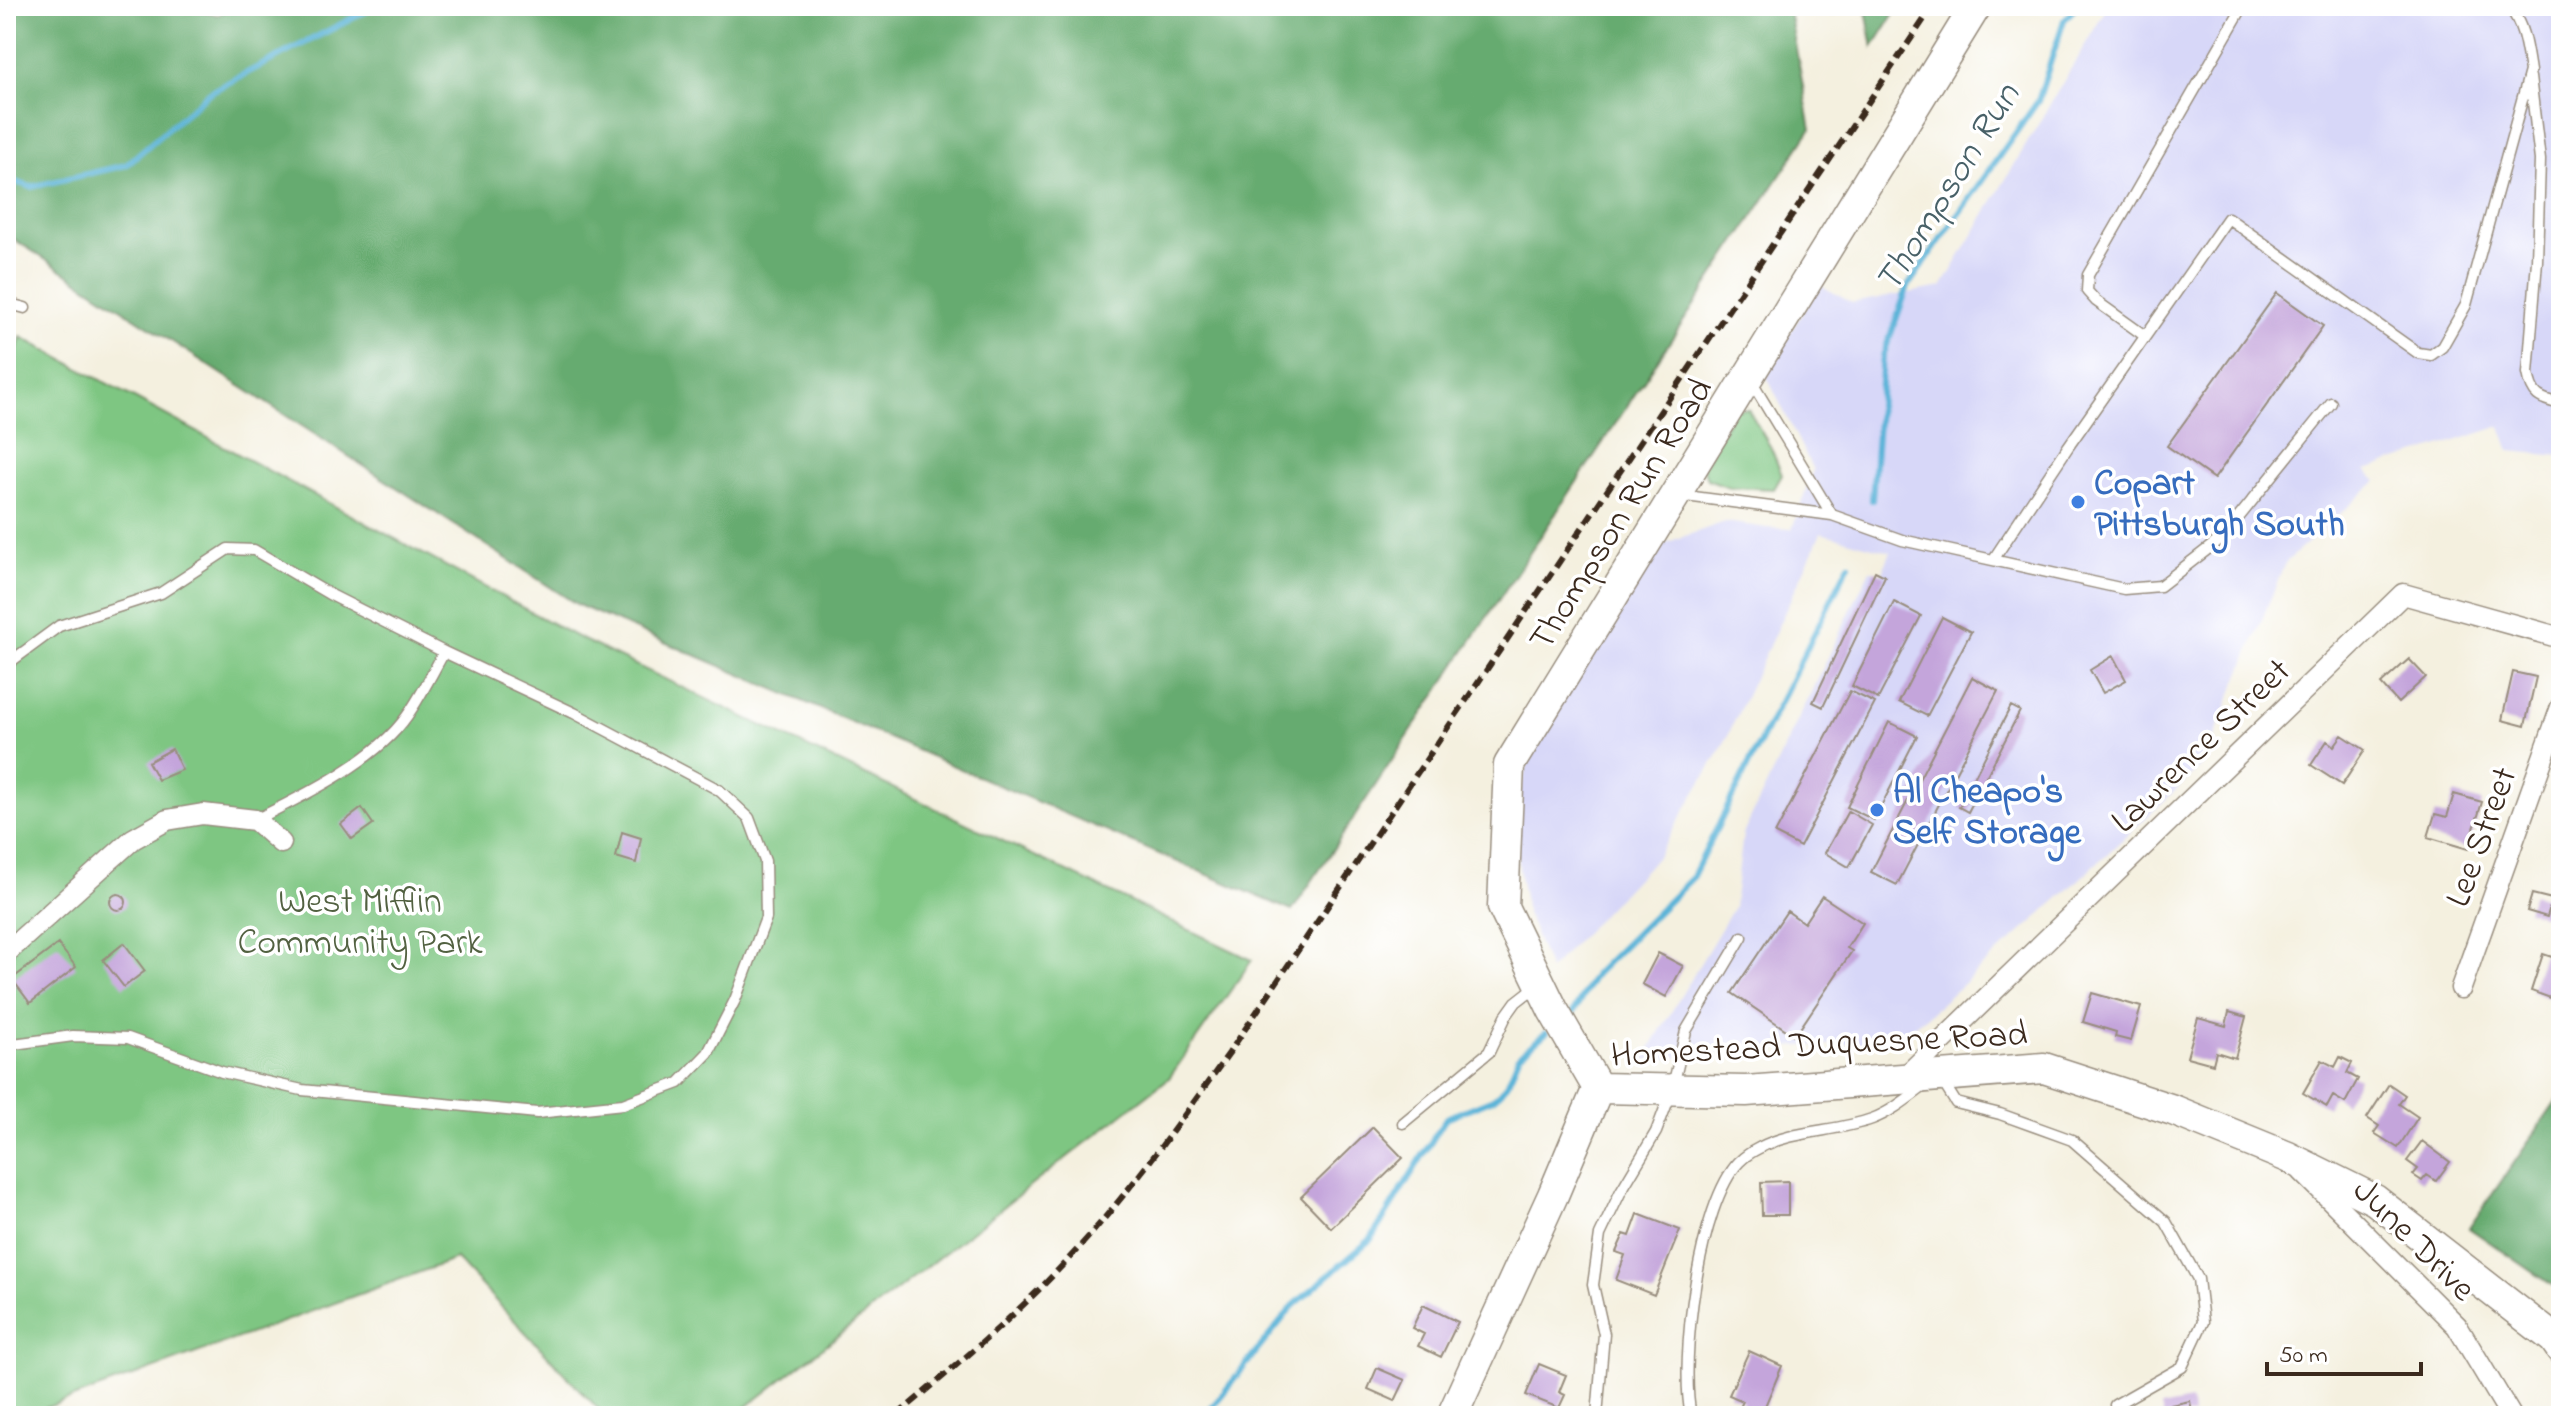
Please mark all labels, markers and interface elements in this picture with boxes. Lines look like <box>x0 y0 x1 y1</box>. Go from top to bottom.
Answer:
water label: Thompson Run <box>1862 72 2037 305</box>
street label: Thompson Run Road <box>1517 369 1728 662</box>
place label: Copart Pittsburgh South <box>2094 459 2345 554</box>
marker: Copart Pittsburgh South <box>2069 493 2087 511</box>
street label: Lawrence Street <box>2100 647 2304 847</box>
street label: Lee Street <box>2433 760 2533 915</box>
place label: Al Cheapo's Self Storage <box>1893 767 2082 862</box>
marker: Al Cheapo's Self Storage <box>1868 801 1886 819</box>
park label: West Mifflin Community Park <box>237 877 483 971</box>
street label: Homestead Duquesne Road <box>1610 1009 2029 1084</box>
street label: June Drive <box>2339 1167 2487 1316</box>
scale bar <box>2267 1326 2421 1376</box>
text: 50 m <box>2279 1339 2328 1374</box>

